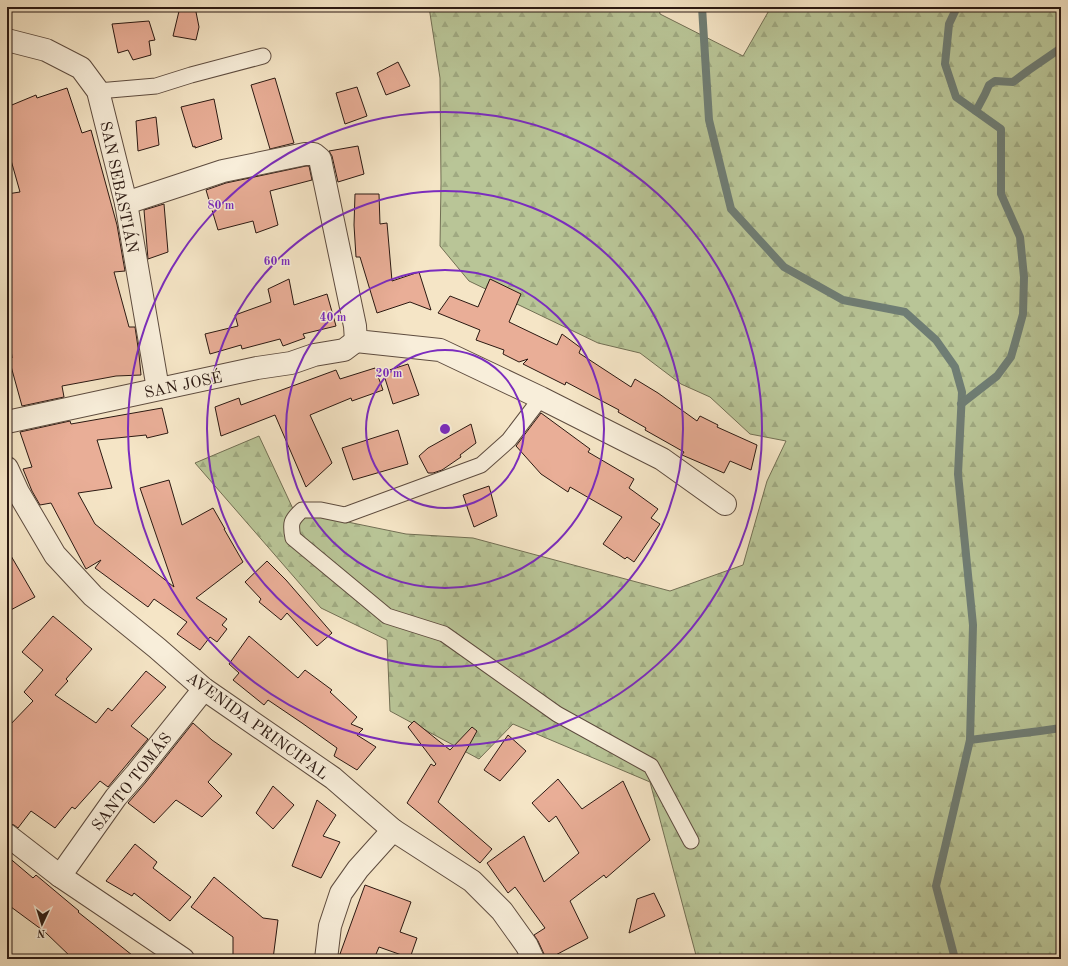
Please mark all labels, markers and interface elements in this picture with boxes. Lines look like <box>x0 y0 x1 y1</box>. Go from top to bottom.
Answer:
street label: SAN SEBASTIÁN <box>96 119 144 255</box>
text: 80 m <box>208 200 235 212</box>
text: 60 m <box>264 256 291 268</box>
text: 40 m <box>320 312 347 324</box>
street label: SAN JOSÉ <box>142 366 224 402</box>
text: 20 m <box>376 368 403 380</box>
centre of rings <box>438 422 452 436</box>
street label: AVENIDA PRINCIPAL <box>183 670 330 783</box>
street label: SANTO TOMÁS <box>86 728 176 834</box>
north arrow <box>22 904 62 944</box>
text: N <box>36 927 46 938</box>

